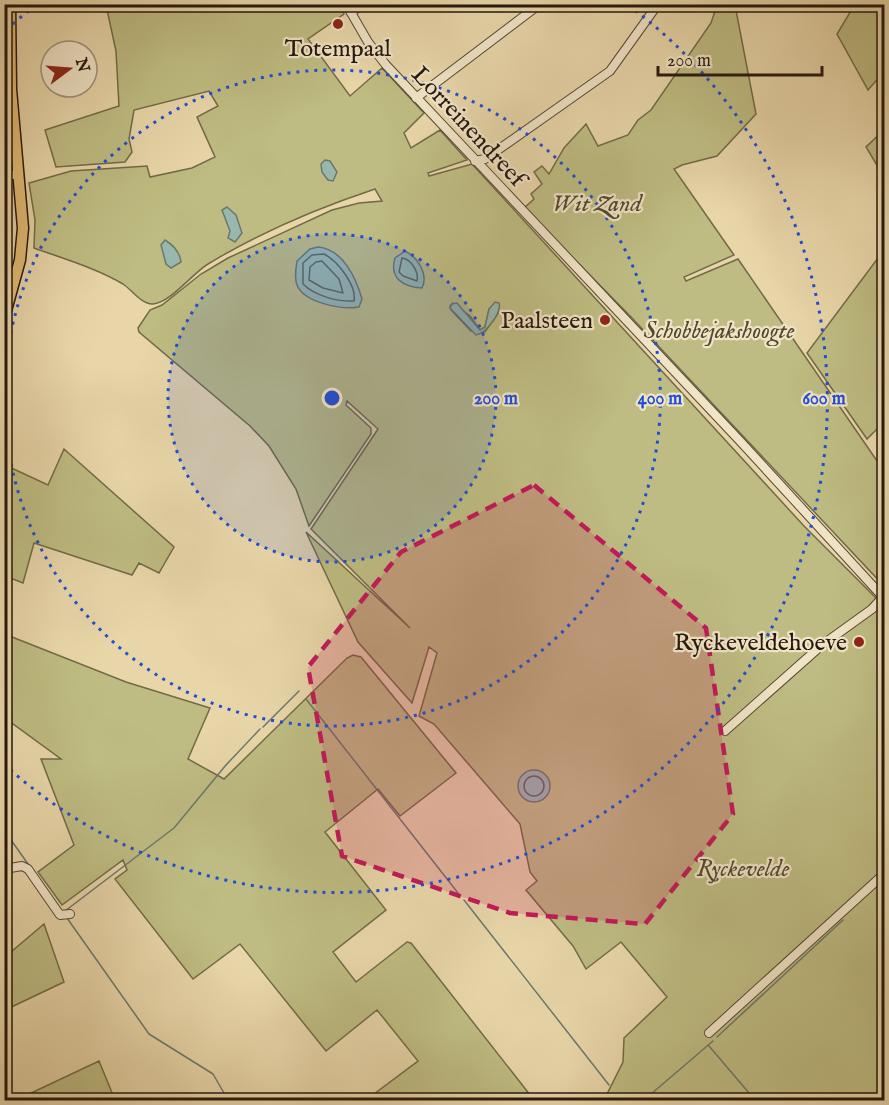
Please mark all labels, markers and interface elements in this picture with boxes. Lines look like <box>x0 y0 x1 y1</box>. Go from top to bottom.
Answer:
marker: Totempaal <box>331 17 345 31</box>
place label: Totempaal <box>285 34 392 65</box>
north arrow <box>39 39 99 99</box>
scale bar <box>658 39 822 77</box>
text: 200 m <box>667 50 711 73</box>
text: N <box>70 55 93 75</box>
street label: Lorreinendreef <box>404 60 535 197</box>
park label: Wit Zand <box>552 189 643 220</box>
place label: Paalsteen <box>500 306 593 337</box>
marker: Paalsteen <box>598 313 612 327</box>
park label: Schobbejakshoogte <box>644 316 795 347</box>
centre of rings <box>322 388 342 408</box>
text: 200 m <box>474 388 518 411</box>
text: 400 m <box>638 388 682 411</box>
text: 600 m <box>802 388 846 411</box>
place label: Ryckeveldehoeve <box>674 628 847 659</box>
marker: Ryckeveldehoeve <box>852 635 866 649</box>
park label: Ryckevelde <box>696 854 790 885</box>

